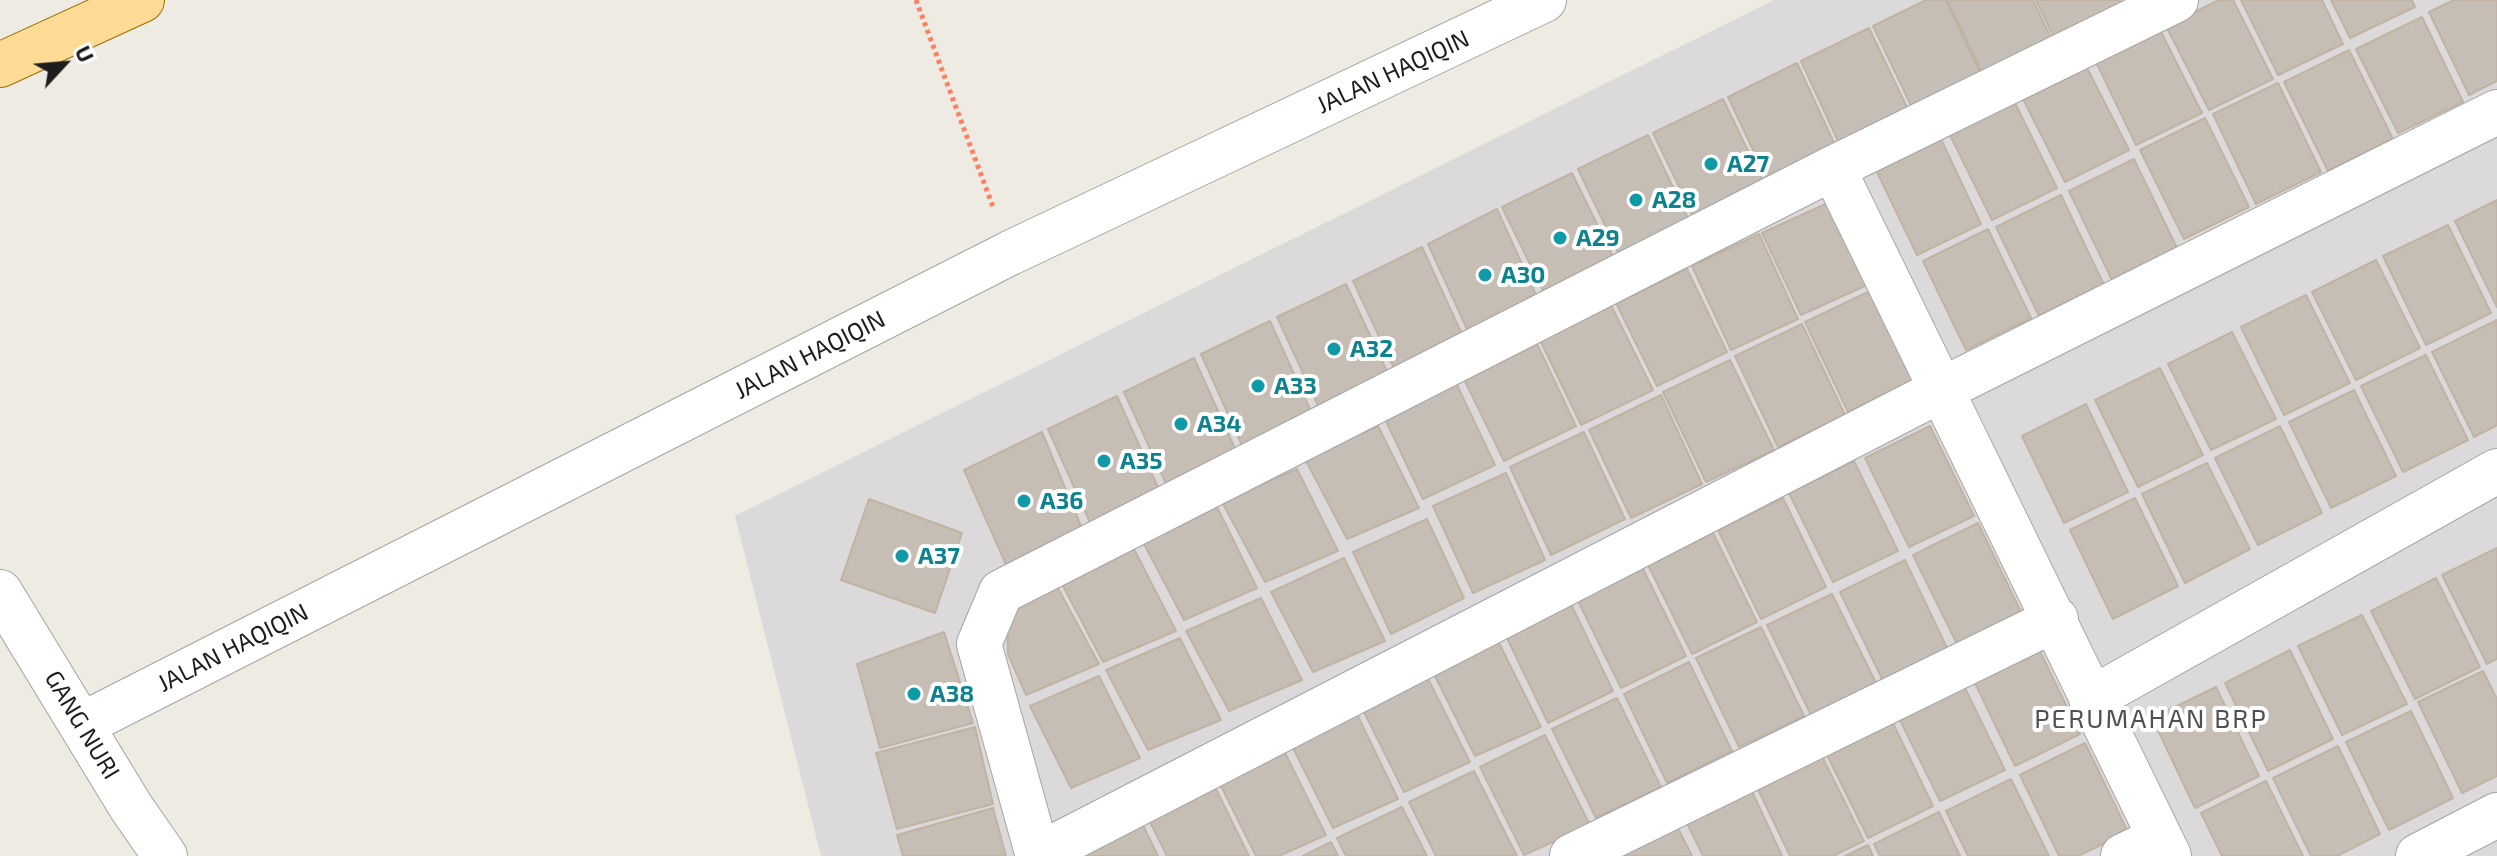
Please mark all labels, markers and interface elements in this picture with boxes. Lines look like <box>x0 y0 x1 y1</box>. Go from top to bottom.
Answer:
north arrow <box>24 24 104 104</box>
street label: JALAN HAQIQIN <box>1312 24 1474 120</box>
text: U <box>71 41 101 66</box>
place label: A27 <box>1727 150 1769 178</box>
marker: A27 <box>1702 155 1720 173</box>
place label: A28 <box>1652 186 1697 214</box>
marker: A28 <box>1627 191 1645 209</box>
place label: A29 <box>1576 224 1620 252</box>
marker: A29 <box>1551 229 1569 247</box>
place label: A30 <box>1501 261 1545 289</box>
marker: A30 <box>1476 266 1494 284</box>
street label: JALAN HAQIQIN <box>730 305 890 405</box>
place label: A32 <box>1350 335 1393 363</box>
marker: A32 <box>1325 340 1343 358</box>
place label: A33 <box>1274 372 1317 400</box>
marker: A33 <box>1249 377 1267 395</box>
place label: A34 <box>1197 410 1242 438</box>
marker: A34 <box>1172 415 1190 433</box>
place label: A35 <box>1120 447 1163 475</box>
marker: A35 <box>1095 452 1113 470</box>
place label: A36 <box>1040 487 1083 515</box>
marker: A36 <box>1015 492 1033 510</box>
place label: A37 <box>918 542 960 570</box>
marker: A37 <box>893 547 911 565</box>
street label: JALAN HAQIQIN <box>153 598 313 698</box>
street label: GANG NURI <box>38 666 126 784</box>
place label: A38 <box>930 680 974 708</box>
marker: A38 <box>905 685 923 703</box>
district label: PERUMAHAN BRP <box>2034 703 2268 735</box>

